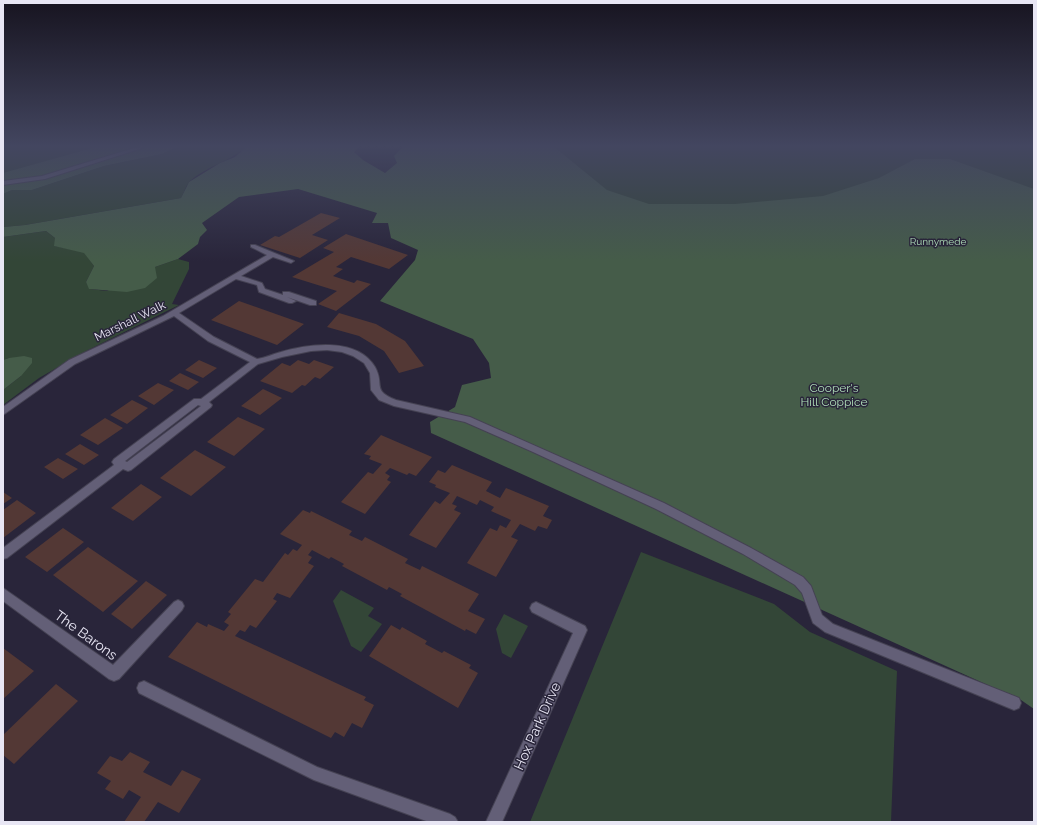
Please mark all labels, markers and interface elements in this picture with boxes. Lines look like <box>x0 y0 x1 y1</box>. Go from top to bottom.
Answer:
park label: Runnymede <box>910 236 966 247</box>
street label: Marshall Walk <box>92 297 168 344</box>
park label: Cooper's Hill Coppice <box>800 381 868 409</box>
street label: The Barons <box>52 607 121 663</box>
street label: Hox Park Drive <box>510 680 564 772</box>

